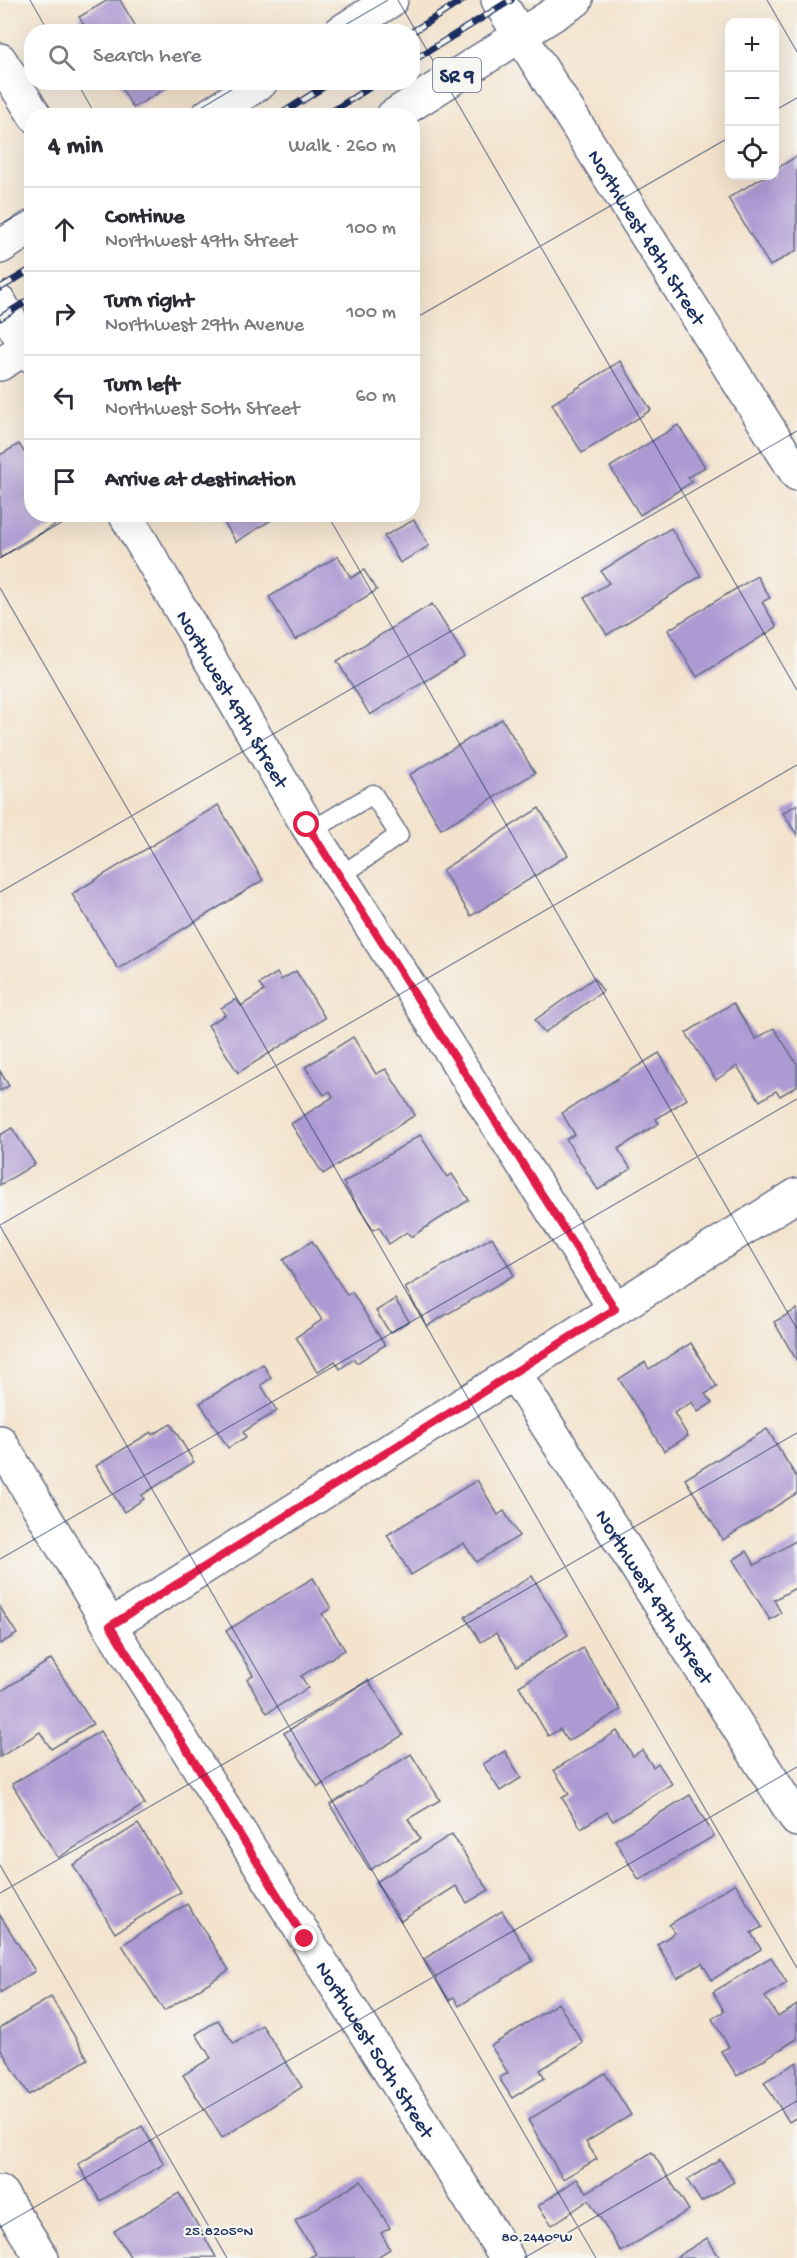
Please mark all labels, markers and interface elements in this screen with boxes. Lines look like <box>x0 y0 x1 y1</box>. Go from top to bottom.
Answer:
map controls <box>725 18 779 180</box>
button: + <box>725 18 779 72</box>
search box <box>24 24 420 90</box>
icon: search <box>45 41 78 74</box>
text: Search here <box>93 44 201 70</box>
road number: SR 9 <box>433 58 481 92</box>
button: − <box>725 72 779 126</box>
button: locate <box>725 126 779 180</box>
text: 4 min <box>48 132 103 163</box>
text: Walk · 260 m <box>289 136 396 159</box>
street label: Northwest 48th Street <box>580 146 710 333</box>
text: Continue <box>105 205 185 231</box>
icon: ahead <box>48 213 81 246</box>
text: 100 m <box>346 218 396 241</box>
text: Northwest 49th Street <box>105 231 297 254</box>
text: Turn right <box>105 289 193 315</box>
icon: right <box>48 297 81 330</box>
text: 100 m <box>346 302 396 325</box>
text: Northwest 29th Avenue <box>105 315 304 338</box>
text: Turn left <box>105 373 179 399</box>
icon: left <box>48 381 81 414</box>
text: 60 m <box>356 386 396 409</box>
text: Northwest 50th Street <box>105 399 299 422</box>
icon: arrive <box>48 465 81 498</box>
text: Arrive at destination <box>105 468 295 494</box>
street label: Northwest 49th Street <box>168 607 293 796</box>
route start <box>293 811 319 837</box>
street label: Northwest 49th Street <box>588 1506 718 1692</box>
route end <box>291 1925 317 1951</box>
street label: Northwest 50th Street <box>308 1958 439 2146</box>
text: 25.8205°N <box>185 2223 253 2241</box>
text: 80.2440°W <box>501 2229 573 2247</box>

